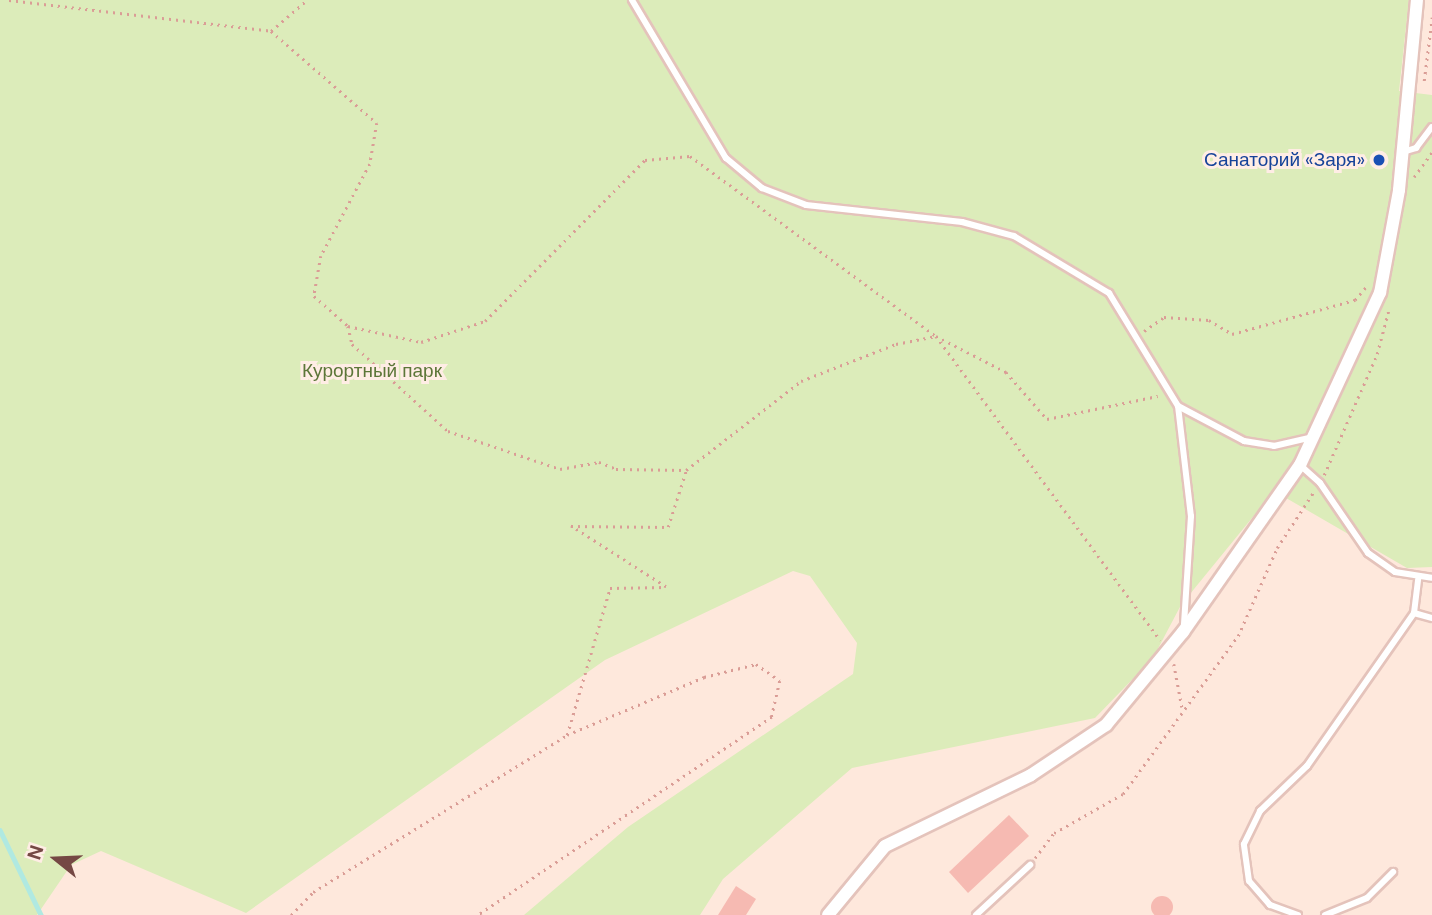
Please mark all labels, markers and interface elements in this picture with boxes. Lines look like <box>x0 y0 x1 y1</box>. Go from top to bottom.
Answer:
place label: Санаторий «Заря» <box>1204 149 1365 171</box>
marker: Санаторий «Заря» <box>1371 152 1387 168</box>
park label: Курортный парк <box>302 360 442 382</box>
north arrow <box>21 824 91 894</box>
text: N <box>22 842 50 863</box>

